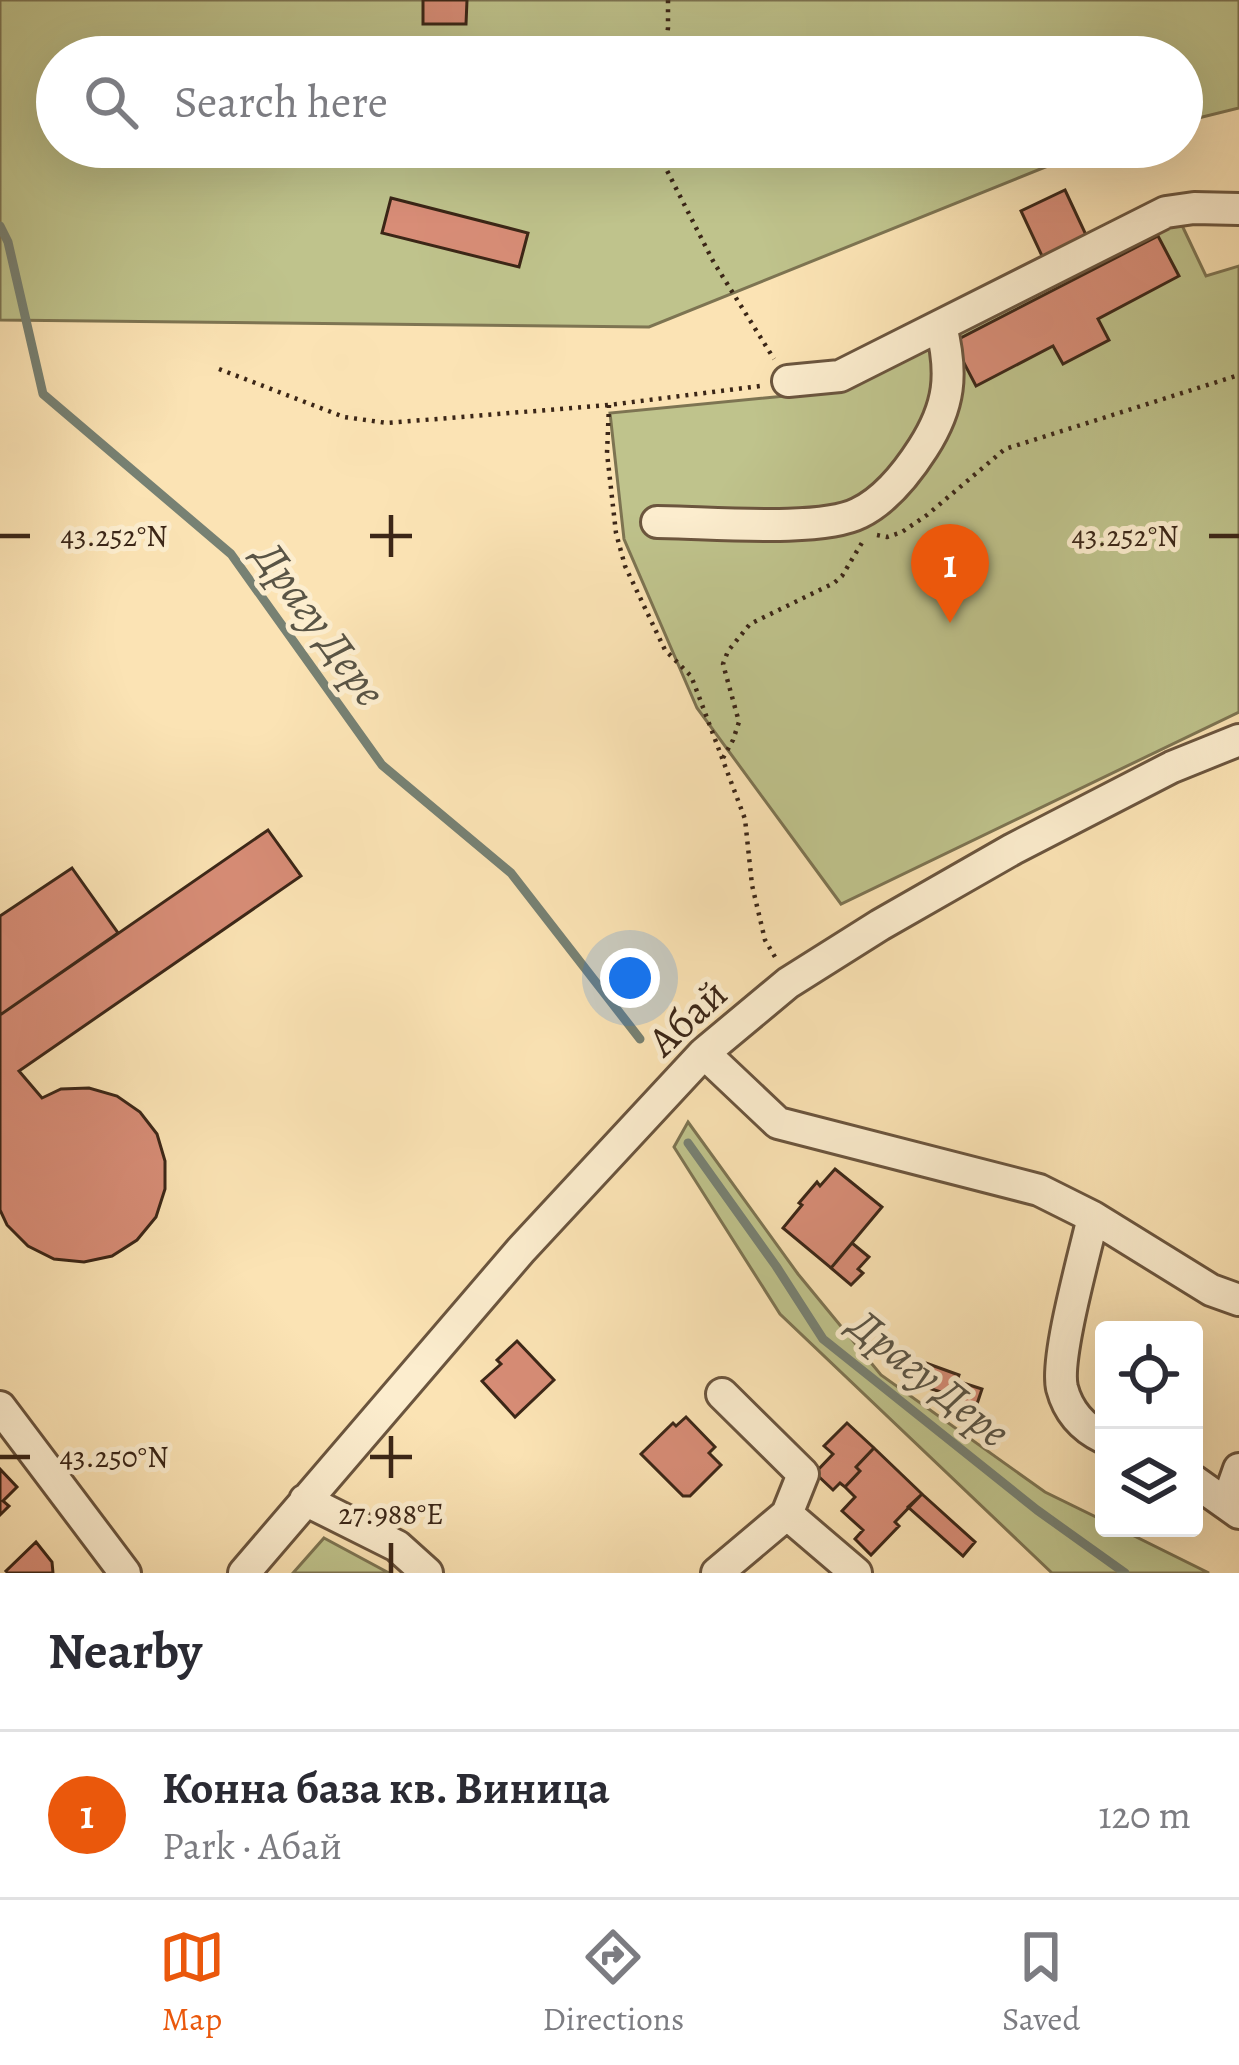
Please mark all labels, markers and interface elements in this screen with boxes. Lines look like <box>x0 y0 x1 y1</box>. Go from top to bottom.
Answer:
search box <box>36 36 1203 168</box>
icon: search <box>78 69 144 135</box>
text: Search here <box>174 71 388 133</box>
text: 43.252°N <box>60 516 168 556</box>
text: 43.252°N <box>1071 516 1179 556</box>
pin: 1 <box>911 524 989 623</box>
water label: Драгу Дере <box>237 527 401 719</box>
your location <box>600 948 660 1008</box>
street label: Абай <box>634 965 739 1069</box>
water label: Драгу Дере <box>834 1292 1023 1462</box>
map controls <box>1095 1321 1203 1537</box>
button: locate <box>1095 1321 1203 1429</box>
button: layers <box>1095 1429 1203 1537</box>
text: 43.250°N <box>60 1437 169 1477</box>
text: 27.988°E <box>338 1494 444 1534</box>
text: Nearby <box>48 1616 202 1686</box>
text: Конна база кв. Виница <box>162 1757 610 1819</box>
text: 1 <box>80 1788 94 1841</box>
text: 120 m <box>1098 1788 1191 1841</box>
text: Park · Абай <box>162 1819 342 1872</box>
tab: Map <box>159 1924 225 2041</box>
tab: Directions <box>543 1924 684 2041</box>
tab: Saved <box>1002 1924 1080 2041</box>

